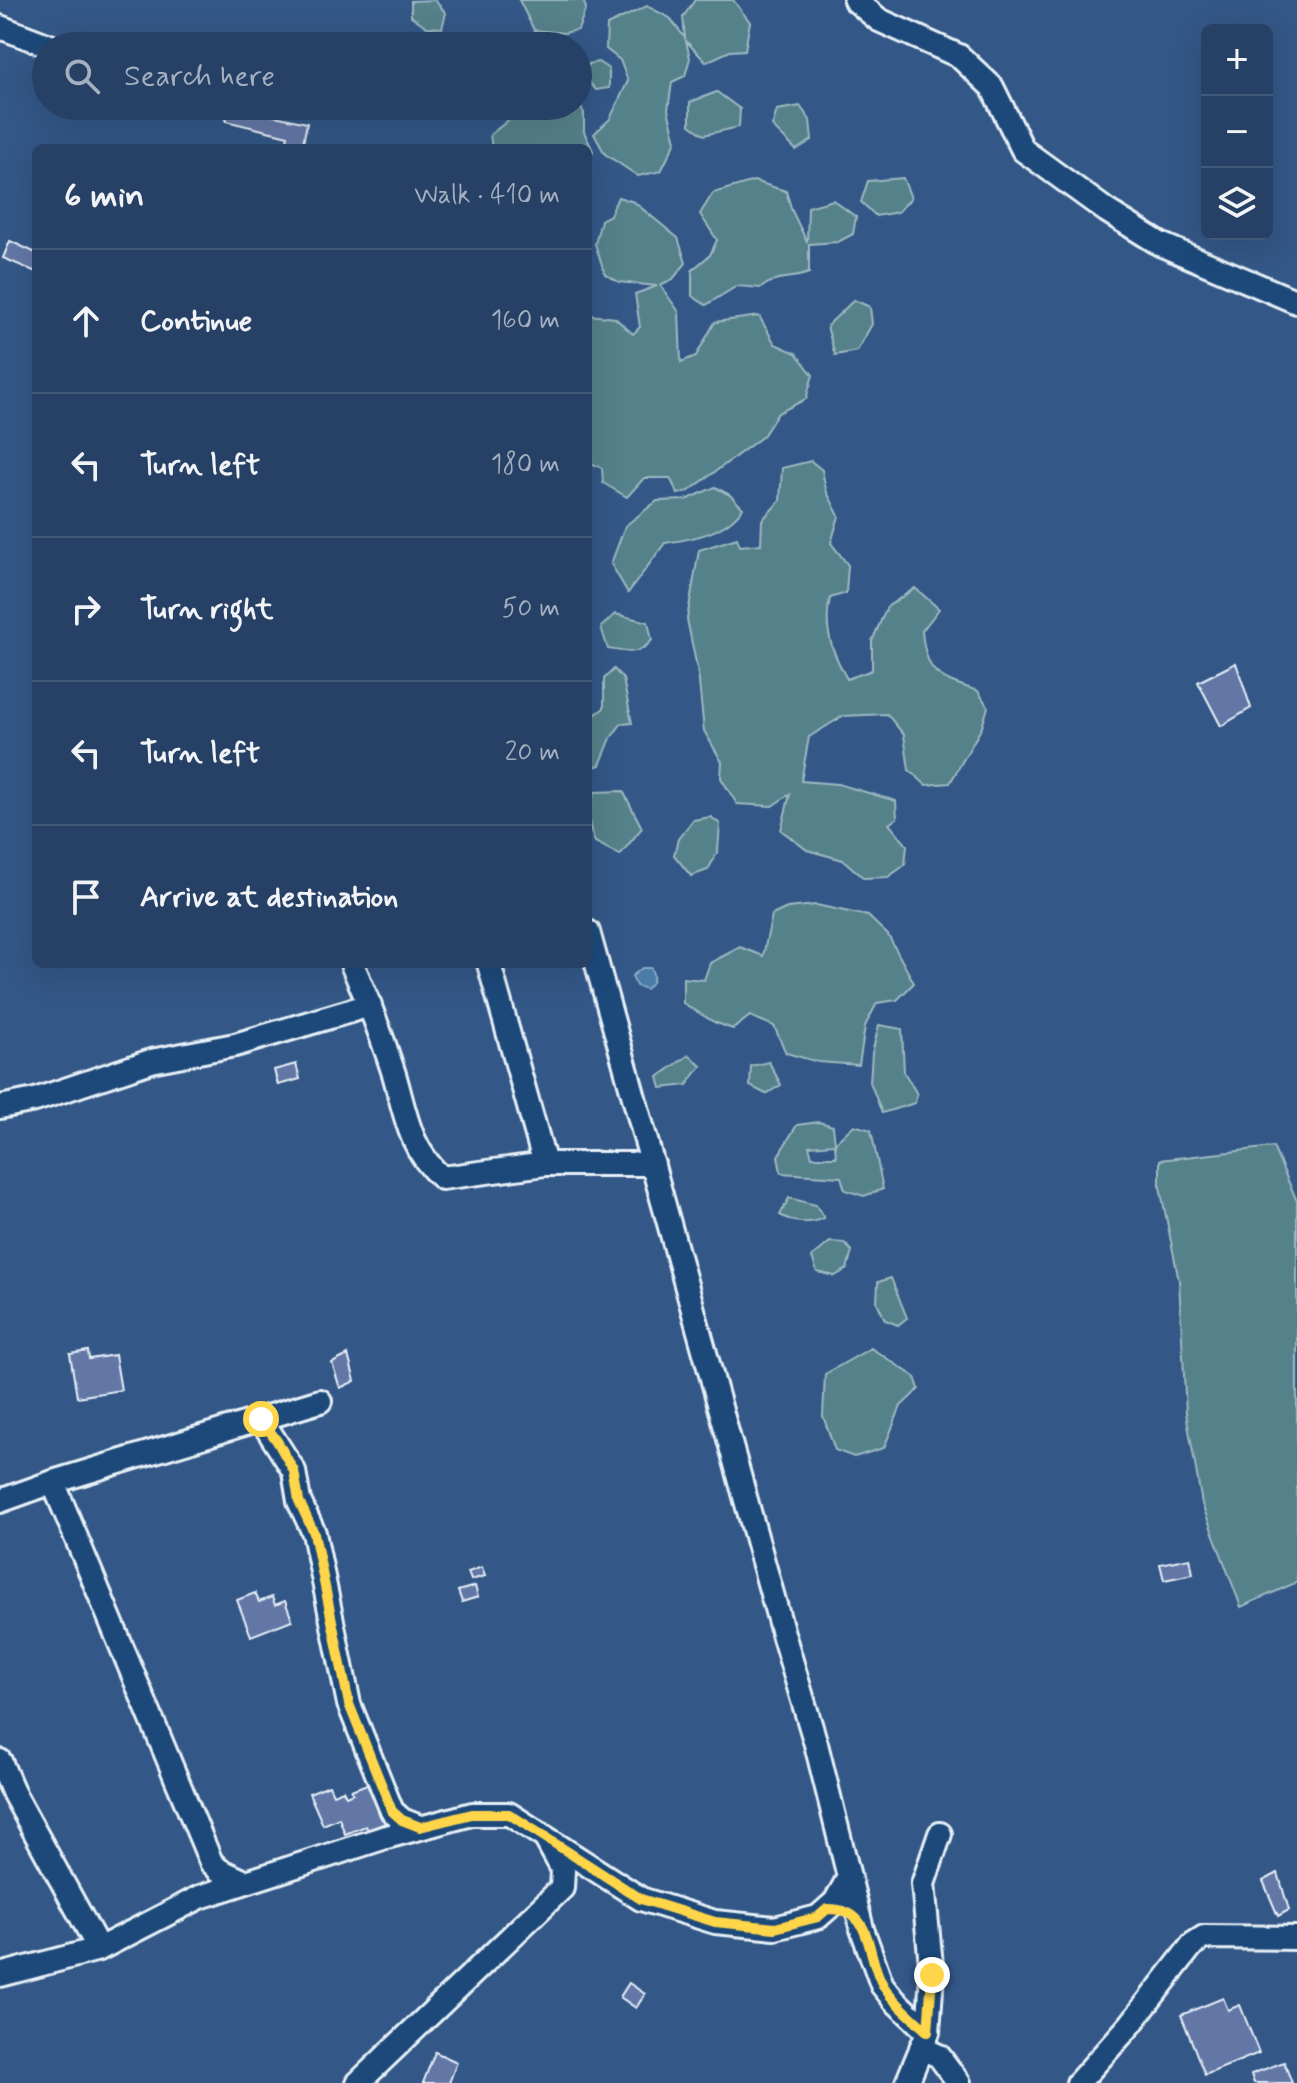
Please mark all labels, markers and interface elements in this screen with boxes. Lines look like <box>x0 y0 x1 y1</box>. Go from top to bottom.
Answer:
map controls <box>1201 24 1273 240</box>
button: + <box>1201 24 1273 96</box>
search box <box>32 32 592 120</box>
icon: search <box>60 54 104 98</box>
text: Search here <box>124 57 275 96</box>
button: − <box>1201 96 1273 168</box>
button: layers <box>1201 168 1273 240</box>
text: 6 min <box>64 174 144 219</box>
text: Walk · 410 m <box>414 179 560 213</box>
icon: ahead <box>64 299 108 343</box>
text: Continue <box>140 302 252 341</box>
text: 160 m <box>491 304 560 338</box>
icon: left <box>64 443 108 487</box>
text: Turn left <box>140 446 260 485</box>
text: 180 m <box>491 448 560 482</box>
icon: right <box>64 587 108 631</box>
text: Turn right <box>140 590 273 629</box>
text: 50 m <box>502 592 560 626</box>
icon: left <box>64 731 108 775</box>
text: Turn left <box>140 734 260 773</box>
text: 20 m <box>505 736 560 770</box>
icon: arrive <box>64 875 108 919</box>
text: Arrive at destination <box>140 878 398 917</box>
route start <box>243 1401 279 1437</box>
route end <box>914 1957 950 1993</box>

